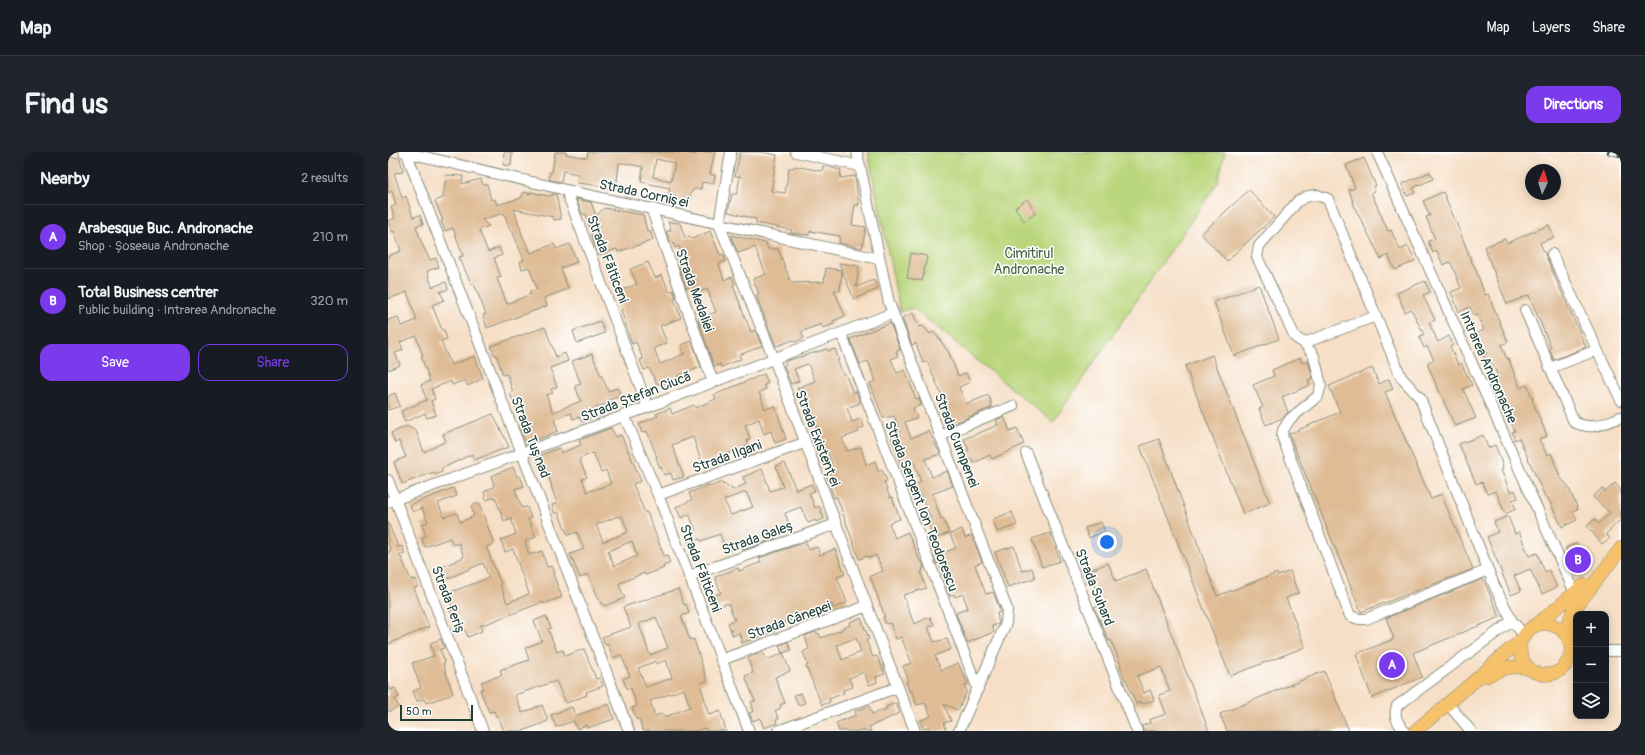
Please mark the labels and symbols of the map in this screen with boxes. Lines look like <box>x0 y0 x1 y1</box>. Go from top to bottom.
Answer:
north arrow <box>1525 164 1561 200</box>
street label: Strada Cornișei <box>598 176 691 211</box>
street label: Strada Fălticeni <box>583 213 632 306</box>
park label: Cimitirul Andronache <box>994 245 1065 278</box>
street label: Strada Medaliei <box>672 246 718 335</box>
street label: Intrarea Andronache <box>1456 308 1521 426</box>
street label: Strada Ștefan Ciucă <box>578 368 694 425</box>
street label: Strada Existenței <box>791 387 844 489</box>
street label: Strada Cumpenei <box>931 390 983 490</box>
street label: Strada Tușnad <box>507 394 554 480</box>
street label: Strada Sergent Ion Teodorescu <box>881 418 962 594</box>
street label: Strada Ilgani <box>690 436 765 477</box>
street label: Strada Galeș <box>719 516 797 558</box>
street label: Strada Fălticeni <box>676 522 725 615</box>
your location <box>1097 532 1117 552</box>
pin: B <box>1565 545 1591 575</box>
street label: Strada Suhard <box>1071 546 1118 628</box>
street label: Strada Periș <box>428 563 469 637</box>
street label: Strada Cânepei <box>745 597 834 643</box>
pin: A <box>1379 650 1405 680</box>
scale bar <box>400 703 473 722</box>

